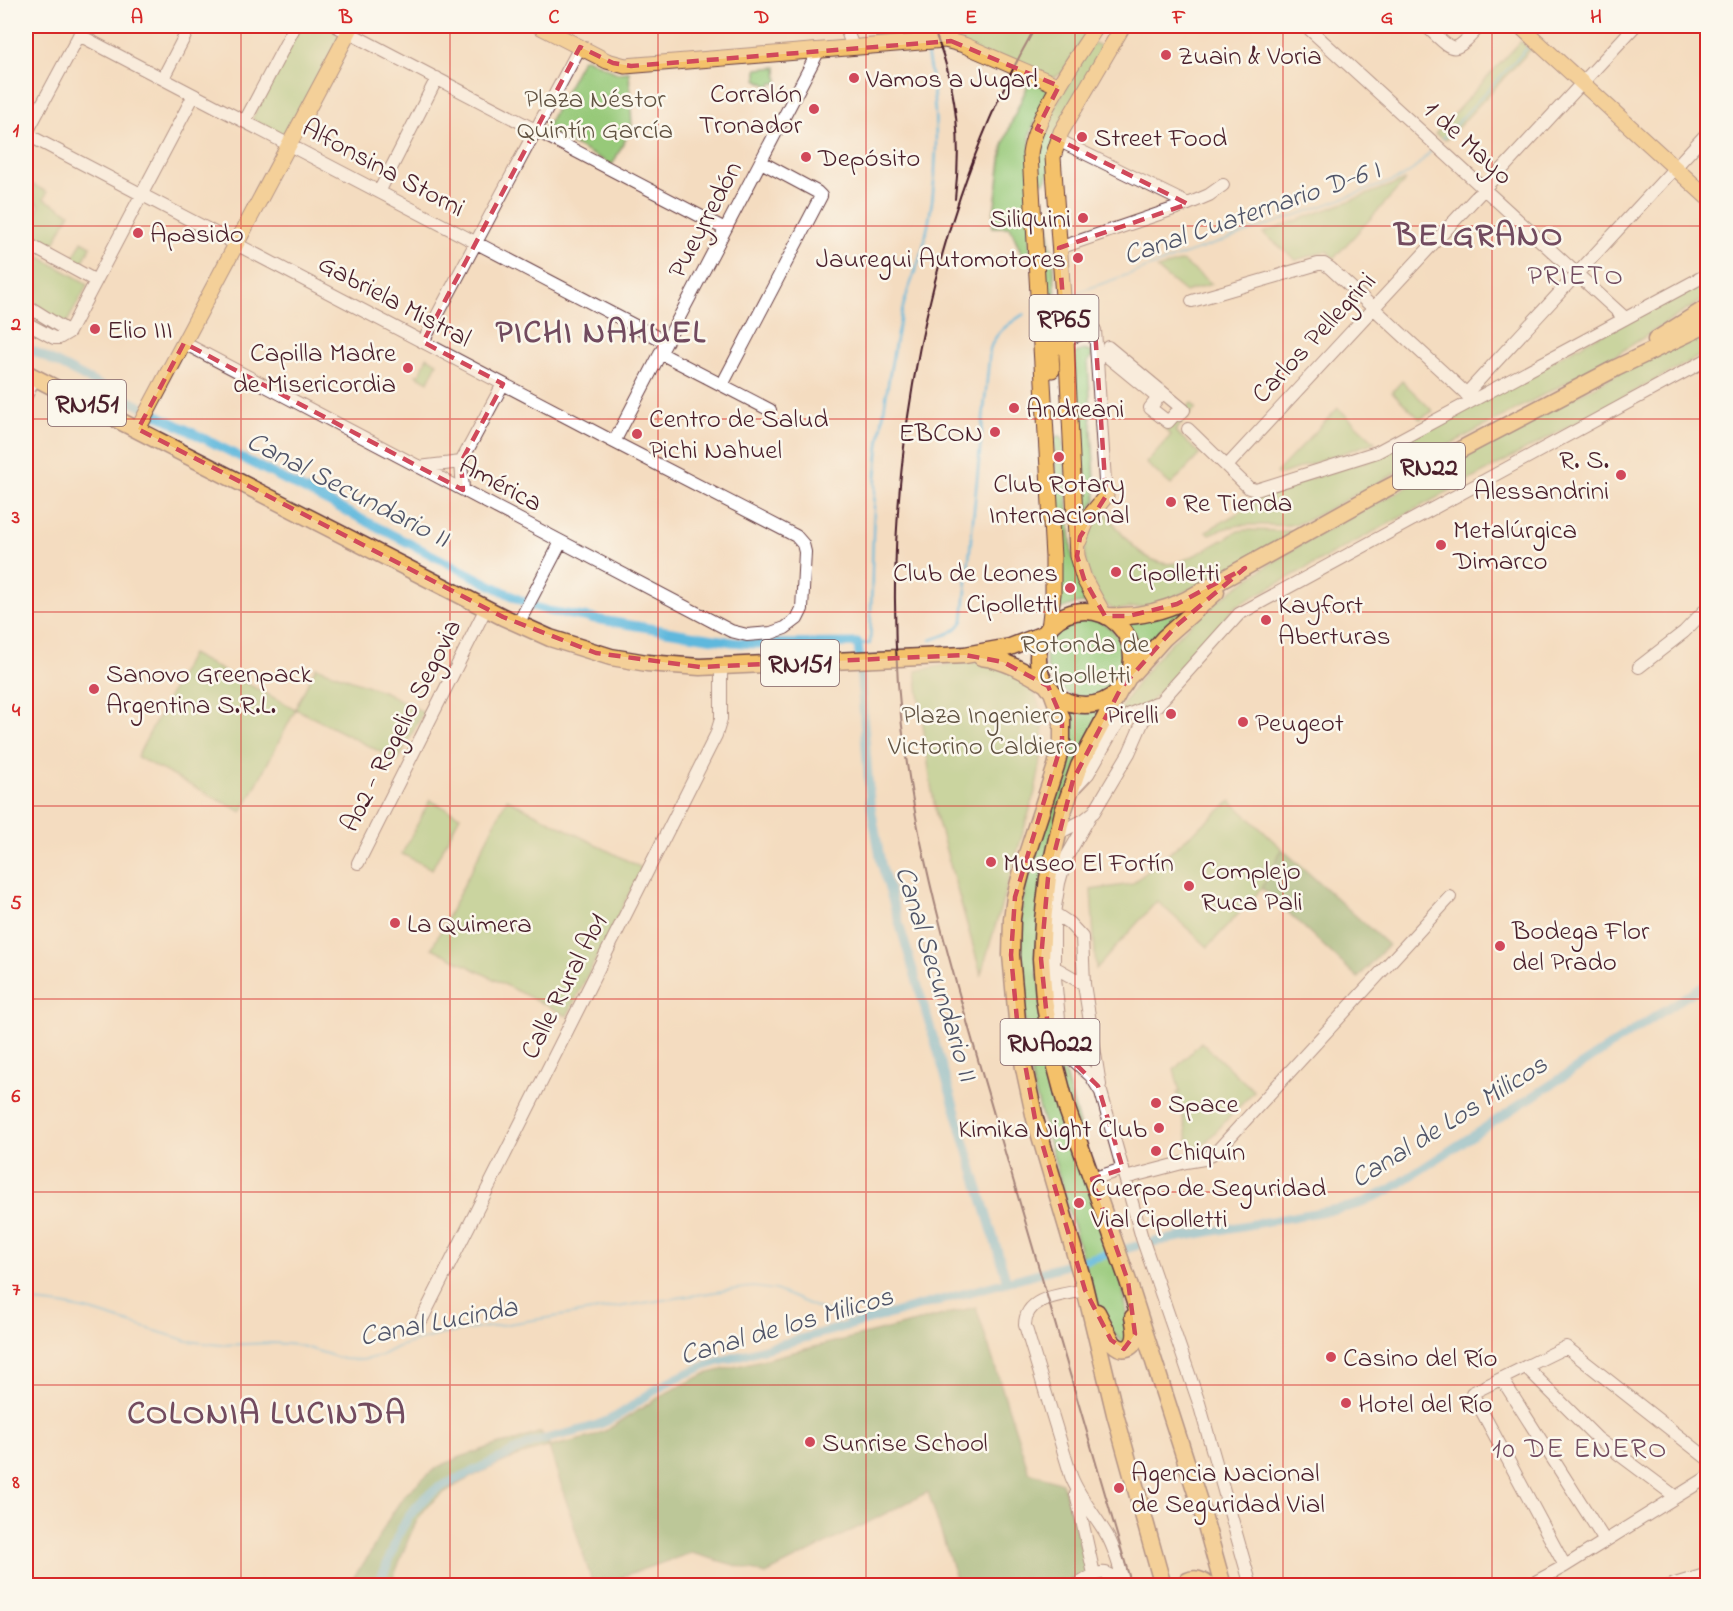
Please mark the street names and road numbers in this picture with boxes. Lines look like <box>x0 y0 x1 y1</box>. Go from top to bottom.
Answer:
street label: 1 de Mayo <box>1414 92 1521 196</box>
street label: Alfonsina Storni <box>294 110 471 229</box>
street label: Pueyrredón <box>659 155 753 286</box>
street label: Gabriela Mistral <box>310 245 477 359</box>
street label: Carlos Pellegrini <box>1243 264 1386 413</box>
road number: RP65 <box>1030 295 1098 341</box>
road number: RN151 <box>48 380 126 426</box>
road number: RN22 <box>1393 443 1465 489</box>
street label: América <box>451 447 548 523</box>
street label: A02 - Rogelio Segovia <box>332 613 473 839</box>
road number: RN151 <box>761 640 839 686</box>
street label: Calle Rural A01 <box>512 908 619 1067</box>
road number: RNA022 <box>1000 1019 1100 1065</box>

